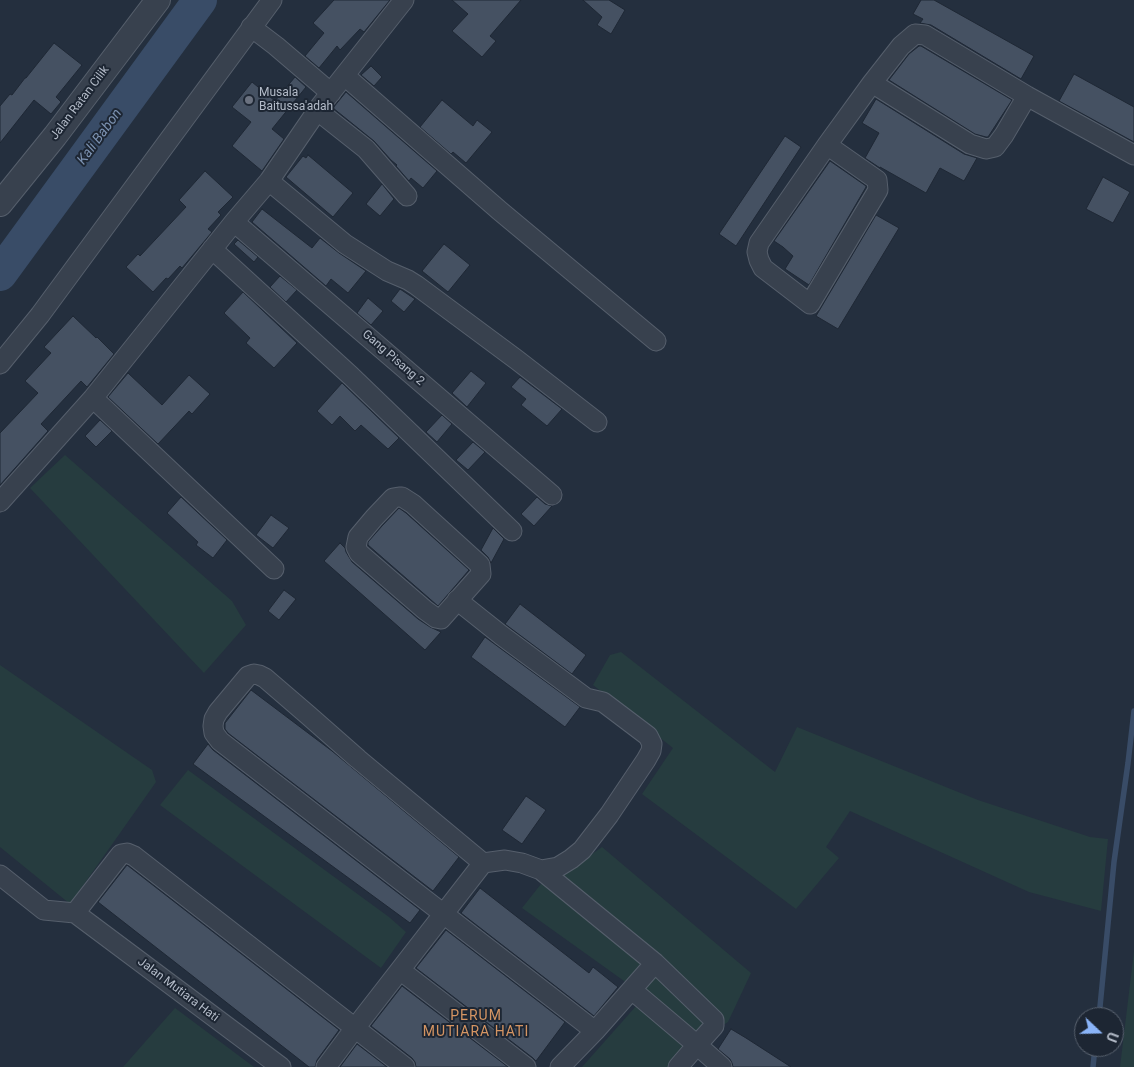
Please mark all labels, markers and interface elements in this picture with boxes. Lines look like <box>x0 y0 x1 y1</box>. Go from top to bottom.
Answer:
street label: Jalan Ratan Cilik <box>48 63 112 143</box>
place label: Musala Baitussa'adah <box>259 86 333 114</box>
marker: Musala Baitussa'adah <box>243 94 255 106</box>
water label: Kali Babon <box>74 106 126 168</box>
street label: Gang Pisang 2 <box>359 327 427 389</box>
street label: Jalan Mutiara Hati <box>135 955 221 1025</box>
north arrow <box>1074 1007 1124 1057</box>
district label: PERUM MUTIARA HATI <box>421 1008 531 1040</box>
text: U <box>1103 1030 1121 1044</box>

